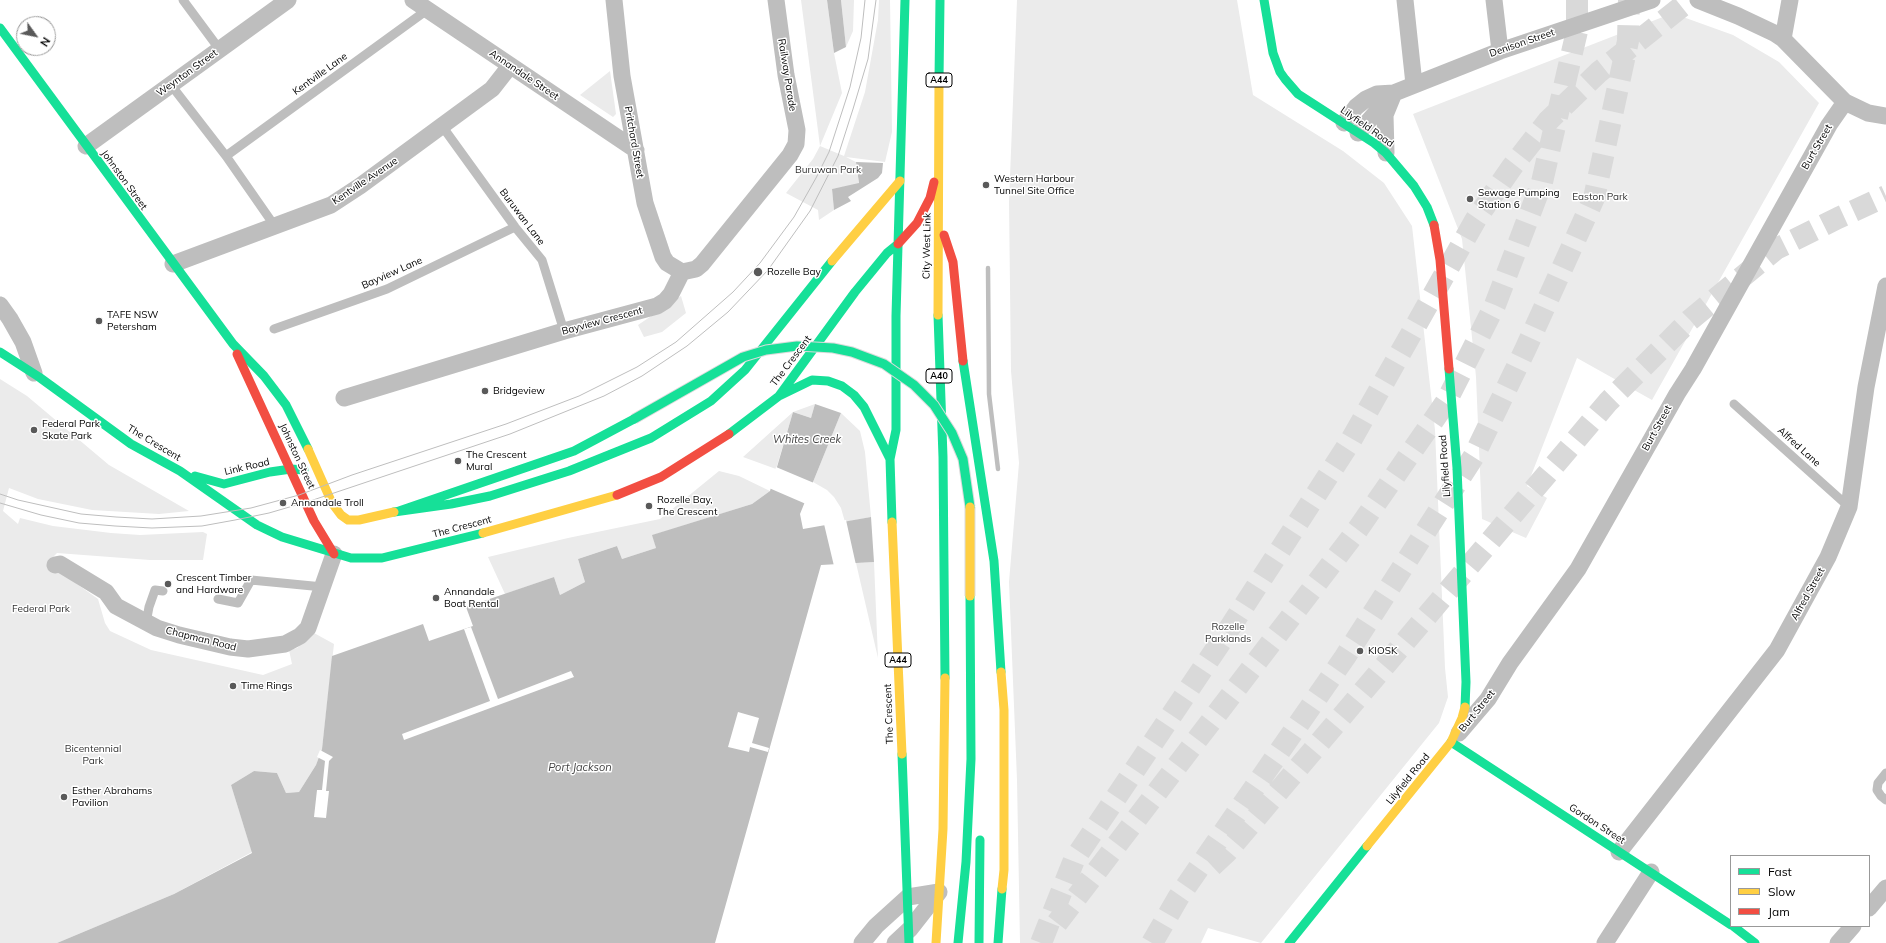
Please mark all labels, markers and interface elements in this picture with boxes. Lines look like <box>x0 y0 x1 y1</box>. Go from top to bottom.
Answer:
north arrow <box>16 16 56 56</box>
street label: Denison Street <box>1488 26 1556 60</box>
text: N <box>37 35 53 49</box>
street label: Railway Parade <box>775 38 799 112</box>
street label: Weynton Street <box>154 47 220 99</box>
street label: Annandale Street <box>487 47 561 103</box>
street label: Kentville Lane <box>290 50 350 98</box>
road number: A44 <box>926 73 952 87</box>
street label: Lilyfield Road <box>1338 104 1396 150</box>
street label: Pritchard Street <box>622 105 646 179</box>
street label: Burt Street <box>1799 122 1835 172</box>
street label: Johnston Street <box>98 148 150 212</box>
street label: Kentville Avenue <box>330 155 400 207</box>
park label: Buruwan Park <box>795 164 861 176</box>
place label: Western Harbour Tunnel Site Office <box>994 173 1074 196</box>
marker: Western Harbour Tunnel Site Office <box>981 180 991 190</box>
street label: Buruwan Lane <box>497 186 547 248</box>
place label: Sewage Pumping Station 6 <box>1478 187 1560 210</box>
park label: Easton Park <box>1572 191 1628 203</box>
marker: Sewage Pumping Station 6 <box>1465 194 1475 204</box>
street label: City West Link <box>920 213 934 279</box>
street label: Bayview Lane <box>360 254 424 292</box>
marker: Rozelle Bay <box>752 266 764 278</box>
place label: Rozelle Bay <box>767 266 821 278</box>
street label: Bayview Crescent <box>560 304 644 338</box>
place label: TAFE NSW Petersham <box>107 309 158 332</box>
marker: TAFE NSW Petersham <box>94 316 104 326</box>
street label: The Crescent <box>768 333 814 389</box>
road number: A40 <box>926 369 952 383</box>
place label: Bridgeview <box>493 385 545 397</box>
marker: Bridgeview <box>480 386 490 396</box>
street label: Burt Street <box>1640 403 1674 453</box>
place label: Federal Park Skate Park <box>42 418 100 442</box>
street label: Johnston Street <box>277 421 317 491</box>
street label: The Crescent <box>125 422 183 464</box>
marker: Federal Park Skate Park <box>29 425 39 435</box>
street label: Alfred Lane <box>1775 425 1823 469</box>
water label: Whites Creek <box>773 433 841 447</box>
street label: Lilyfield Road <box>1437 435 1453 497</box>
place label: The Crescent Mural <box>466 449 526 472</box>
street label: Link Road <box>223 456 271 478</box>
marker: The Crescent Mural <box>453 456 463 466</box>
place label: Rozelle Bay, The Crescent <box>657 494 717 518</box>
place label: Annandale Troll <box>291 497 364 509</box>
marker: Annandale Troll <box>278 498 288 508</box>
marker: Rozelle Bay, The Crescent <box>644 501 654 511</box>
street label: The Crescent <box>431 513 493 541</box>
street label: Alfred Street <box>1789 566 1827 622</box>
place label: Crescent Timber and Hardware <box>176 572 251 596</box>
marker: Crescent Timber and Hardware <box>163 579 173 589</box>
place label: Annandale Boat Rental <box>444 586 499 610</box>
marker: Annandale Boat Rental <box>431 593 441 603</box>
park label: Federal Park <box>12 603 70 615</box>
park label: Rozelle Parklands <box>1205 621 1251 644</box>
street label: Chapman Road <box>164 624 238 654</box>
place label: KIOSK <box>1368 645 1397 657</box>
marker: KIOSK <box>1355 646 1365 656</box>
road number: A44 <box>885 653 911 667</box>
place label: Time Rings <box>241 680 292 692</box>
marker: Time Rings <box>228 681 238 691</box>
street label: The Crescent <box>882 684 896 744</box>
street label: Burt Street <box>1457 688 1497 734</box>
park label: Bicentennial Park <box>65 743 121 766</box>
street label: Lilyfield Road <box>1384 751 1432 807</box>
water label: Port Jackson <box>548 761 612 775</box>
place label: Esther Abrahams Pavilion <box>72 785 152 808</box>
marker: Esther Abrahams Pavilion <box>59 792 69 802</box>
street label: Gordon Street <box>1567 801 1627 847</box>
legend <box>1730 855 1870 927</box>
text: Fast <box>1768 864 1792 879</box>
text: Slow <box>1768 884 1796 899</box>
text: Jam <box>1768 904 1790 919</box>

